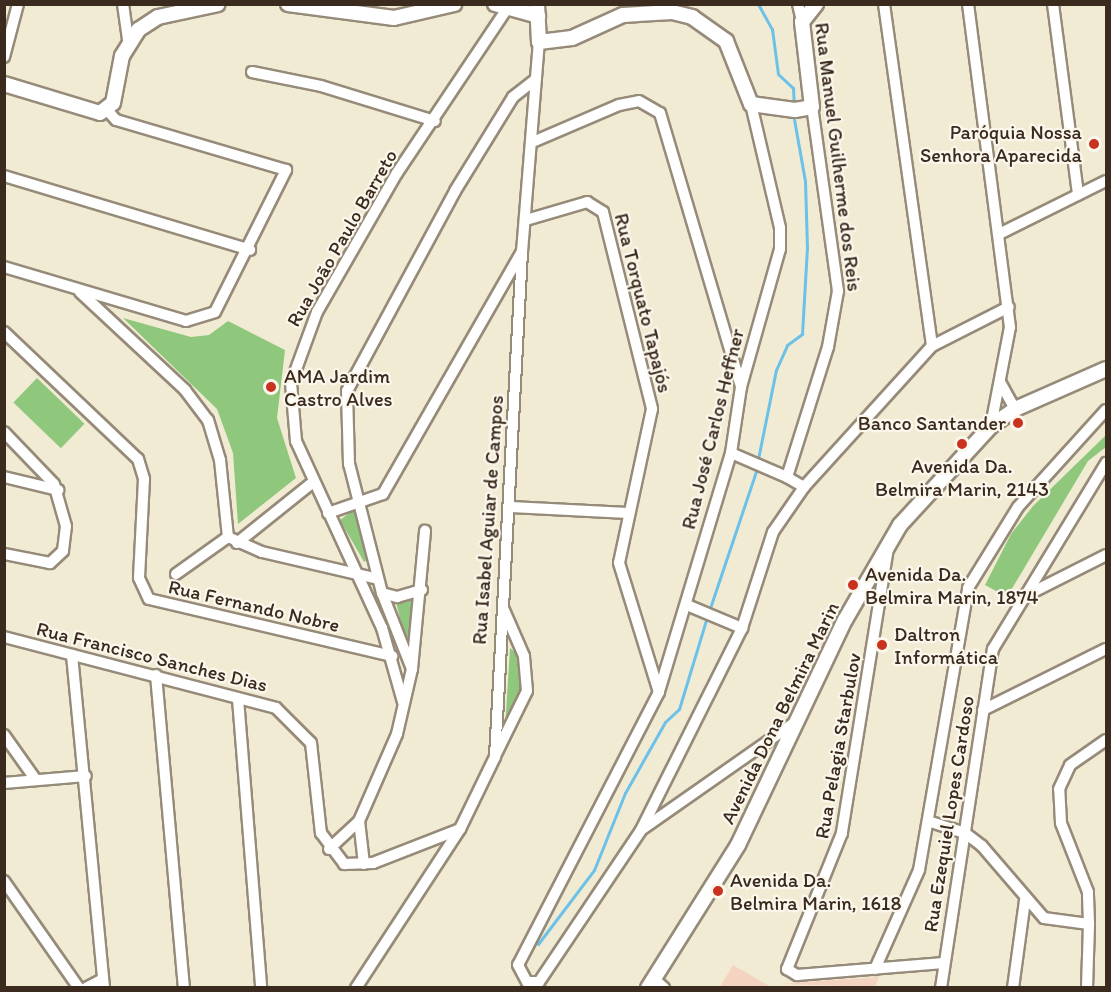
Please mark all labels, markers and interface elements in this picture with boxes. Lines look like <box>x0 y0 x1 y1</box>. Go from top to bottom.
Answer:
street label: Rua Manuel Guilherme dos Reis <box>810 21 866 293</box>
place label: Paróquia Nossa Senhora Aparecida <box>920 120 1082 167</box>
marker: Paróquia Nossa Senhora Aparecida <box>1087 137 1101 151</box>
street label: Rua João Paulo Barreto <box>281 145 403 331</box>
street label: Rua Torquato Tapajós <box>609 211 677 395</box>
street label: Rua José Carlos Heffner <box>676 326 750 532</box>
place label: AMA Jardim Castro Alves <box>284 364 393 411</box>
marker: AMA Jardim Castro Alves <box>262 378 280 396</box>
street label: Rua Isabel Aguiar de Campos <box>467 394 509 646</box>
place label: Banco Santander <box>858 411 1006 435</box>
marker: Banco Santander <box>1011 416 1025 430</box>
marker: Avenida Da. Belmira Marin, 2143 <box>955 437 969 451</box>
place label: Avenida Da. Belmira Marin, 2143 <box>875 454 1049 501</box>
place label: Avenida Da. Belmira Marin, 1874 <box>865 562 1038 609</box>
street label: Rua Fernando Nobre <box>167 575 341 637</box>
marker: Avenida Da. Belmira Marin, 1874 <box>846 578 860 592</box>
street label: Avenida Dona Belmira Marin <box>716 598 844 828</box>
street label: Rua Francisco Sanches Dias <box>34 617 270 697</box>
place label: Daltron Informática <box>894 622 998 669</box>
marker: Daltron Informática <box>875 638 889 652</box>
street label: Rua Pelagia Starbulov <box>810 652 866 840</box>
street label: Rua Ezequiel Lopes Cardoso <box>919 694 979 934</box>
place label: Avenida Da. Belmira Marin, 1618 <box>730 868 901 915</box>
marker: Avenida Da. Belmira Marin, 1618 <box>711 884 725 898</box>

